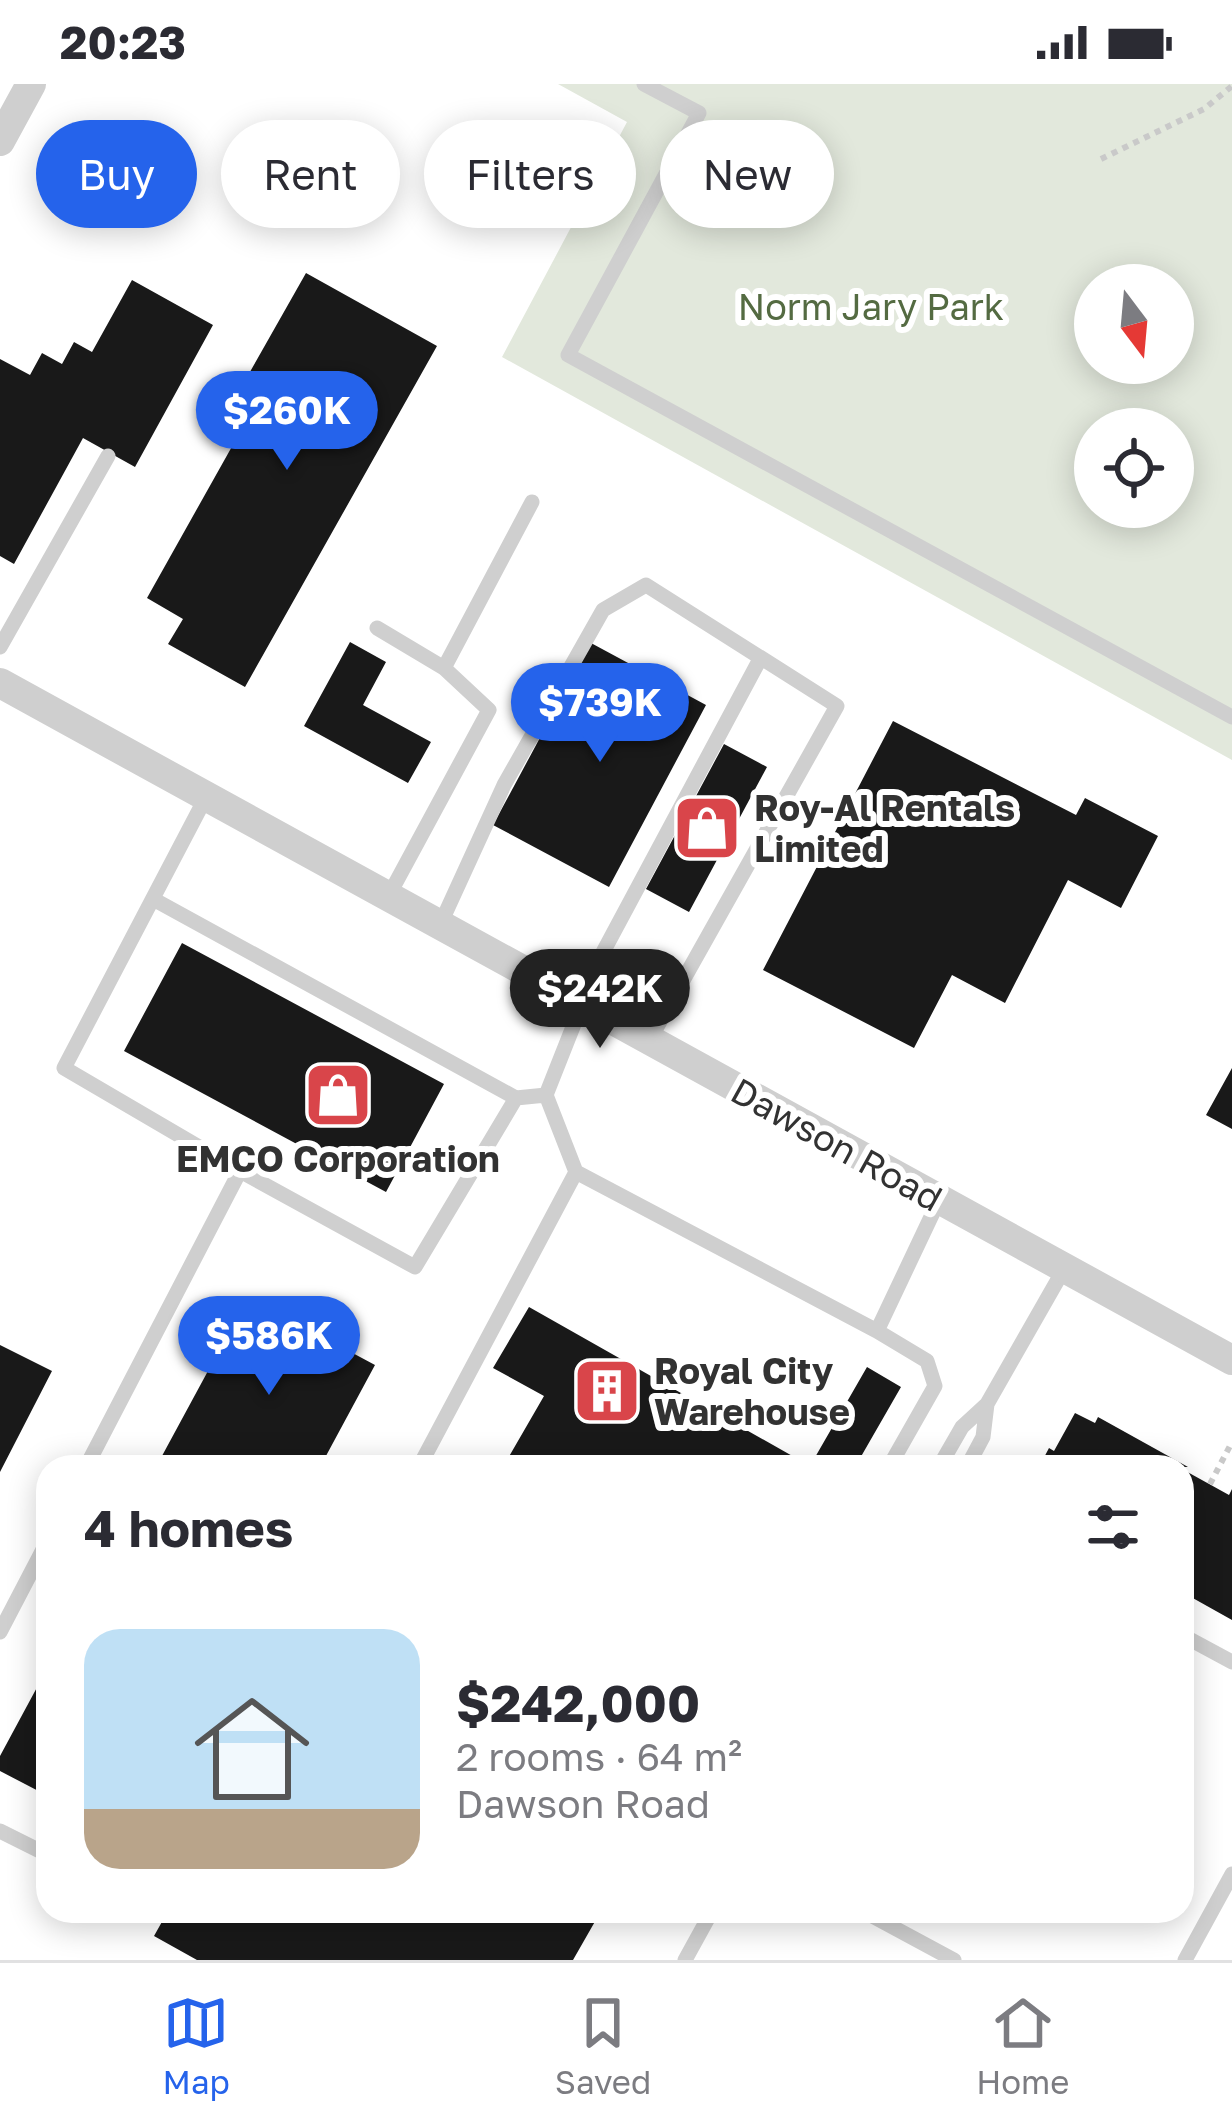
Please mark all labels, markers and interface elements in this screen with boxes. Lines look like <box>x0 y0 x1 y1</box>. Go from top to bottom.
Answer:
text: 20:23 <box>60 15 186 69</box>
chip: Buy <box>36 120 197 228</box>
chip: Rent <box>221 120 400 228</box>
chip: Filters <box>424 120 636 228</box>
chip: New <box>660 120 834 228</box>
north arrow <box>1074 264 1194 384</box>
map controls <box>1074 264 1194 528</box>
park label: Norm Jary Park <box>738 285 1004 328</box>
pin: $260K <box>203 371 371 473</box>
text: $260K <box>223 386 351 433</box>
button: locate <box>1074 408 1194 528</box>
pin: $739K <box>516 663 684 765</box>
text: $739K <box>538 678 662 725</box>
place label: Roy-Al Rentals Limited <box>754 786 1015 870</box>
shop icon: Roy-Al Rentals Limited <box>672 793 742 863</box>
pin: $242K <box>516 949 684 1051</box>
text: $242K <box>537 964 663 1011</box>
shop icon: EMCO Corporation <box>303 1060 373 1130</box>
street label: Dawson Road <box>724 1068 950 1220</box>
place label: EMCO Corporation <box>176 1137 500 1180</box>
pin: $586K <box>185 1296 353 1398</box>
text: $586K <box>205 1311 333 1358</box>
place label: Royal City Warehouse <box>654 1349 850 1433</box>
building icon: Royal City Warehouse <box>572 1356 642 1426</box>
icon: filters <box>1080 1494 1146 1560</box>
text: 4 homes <box>84 1497 293 1558</box>
text: $242,000 <box>456 1672 700 1733</box>
icon: home <box>180 1677 324 1821</box>
text: 2 rooms · 64 m² <box>456 1733 742 1780</box>
text: Dawson Road <box>456 1780 710 1827</box>
tab: Map <box>163 1990 230 2101</box>
tab: Saved <box>555 1990 651 2101</box>
tab: Home <box>976 1990 1069 2101</box>

